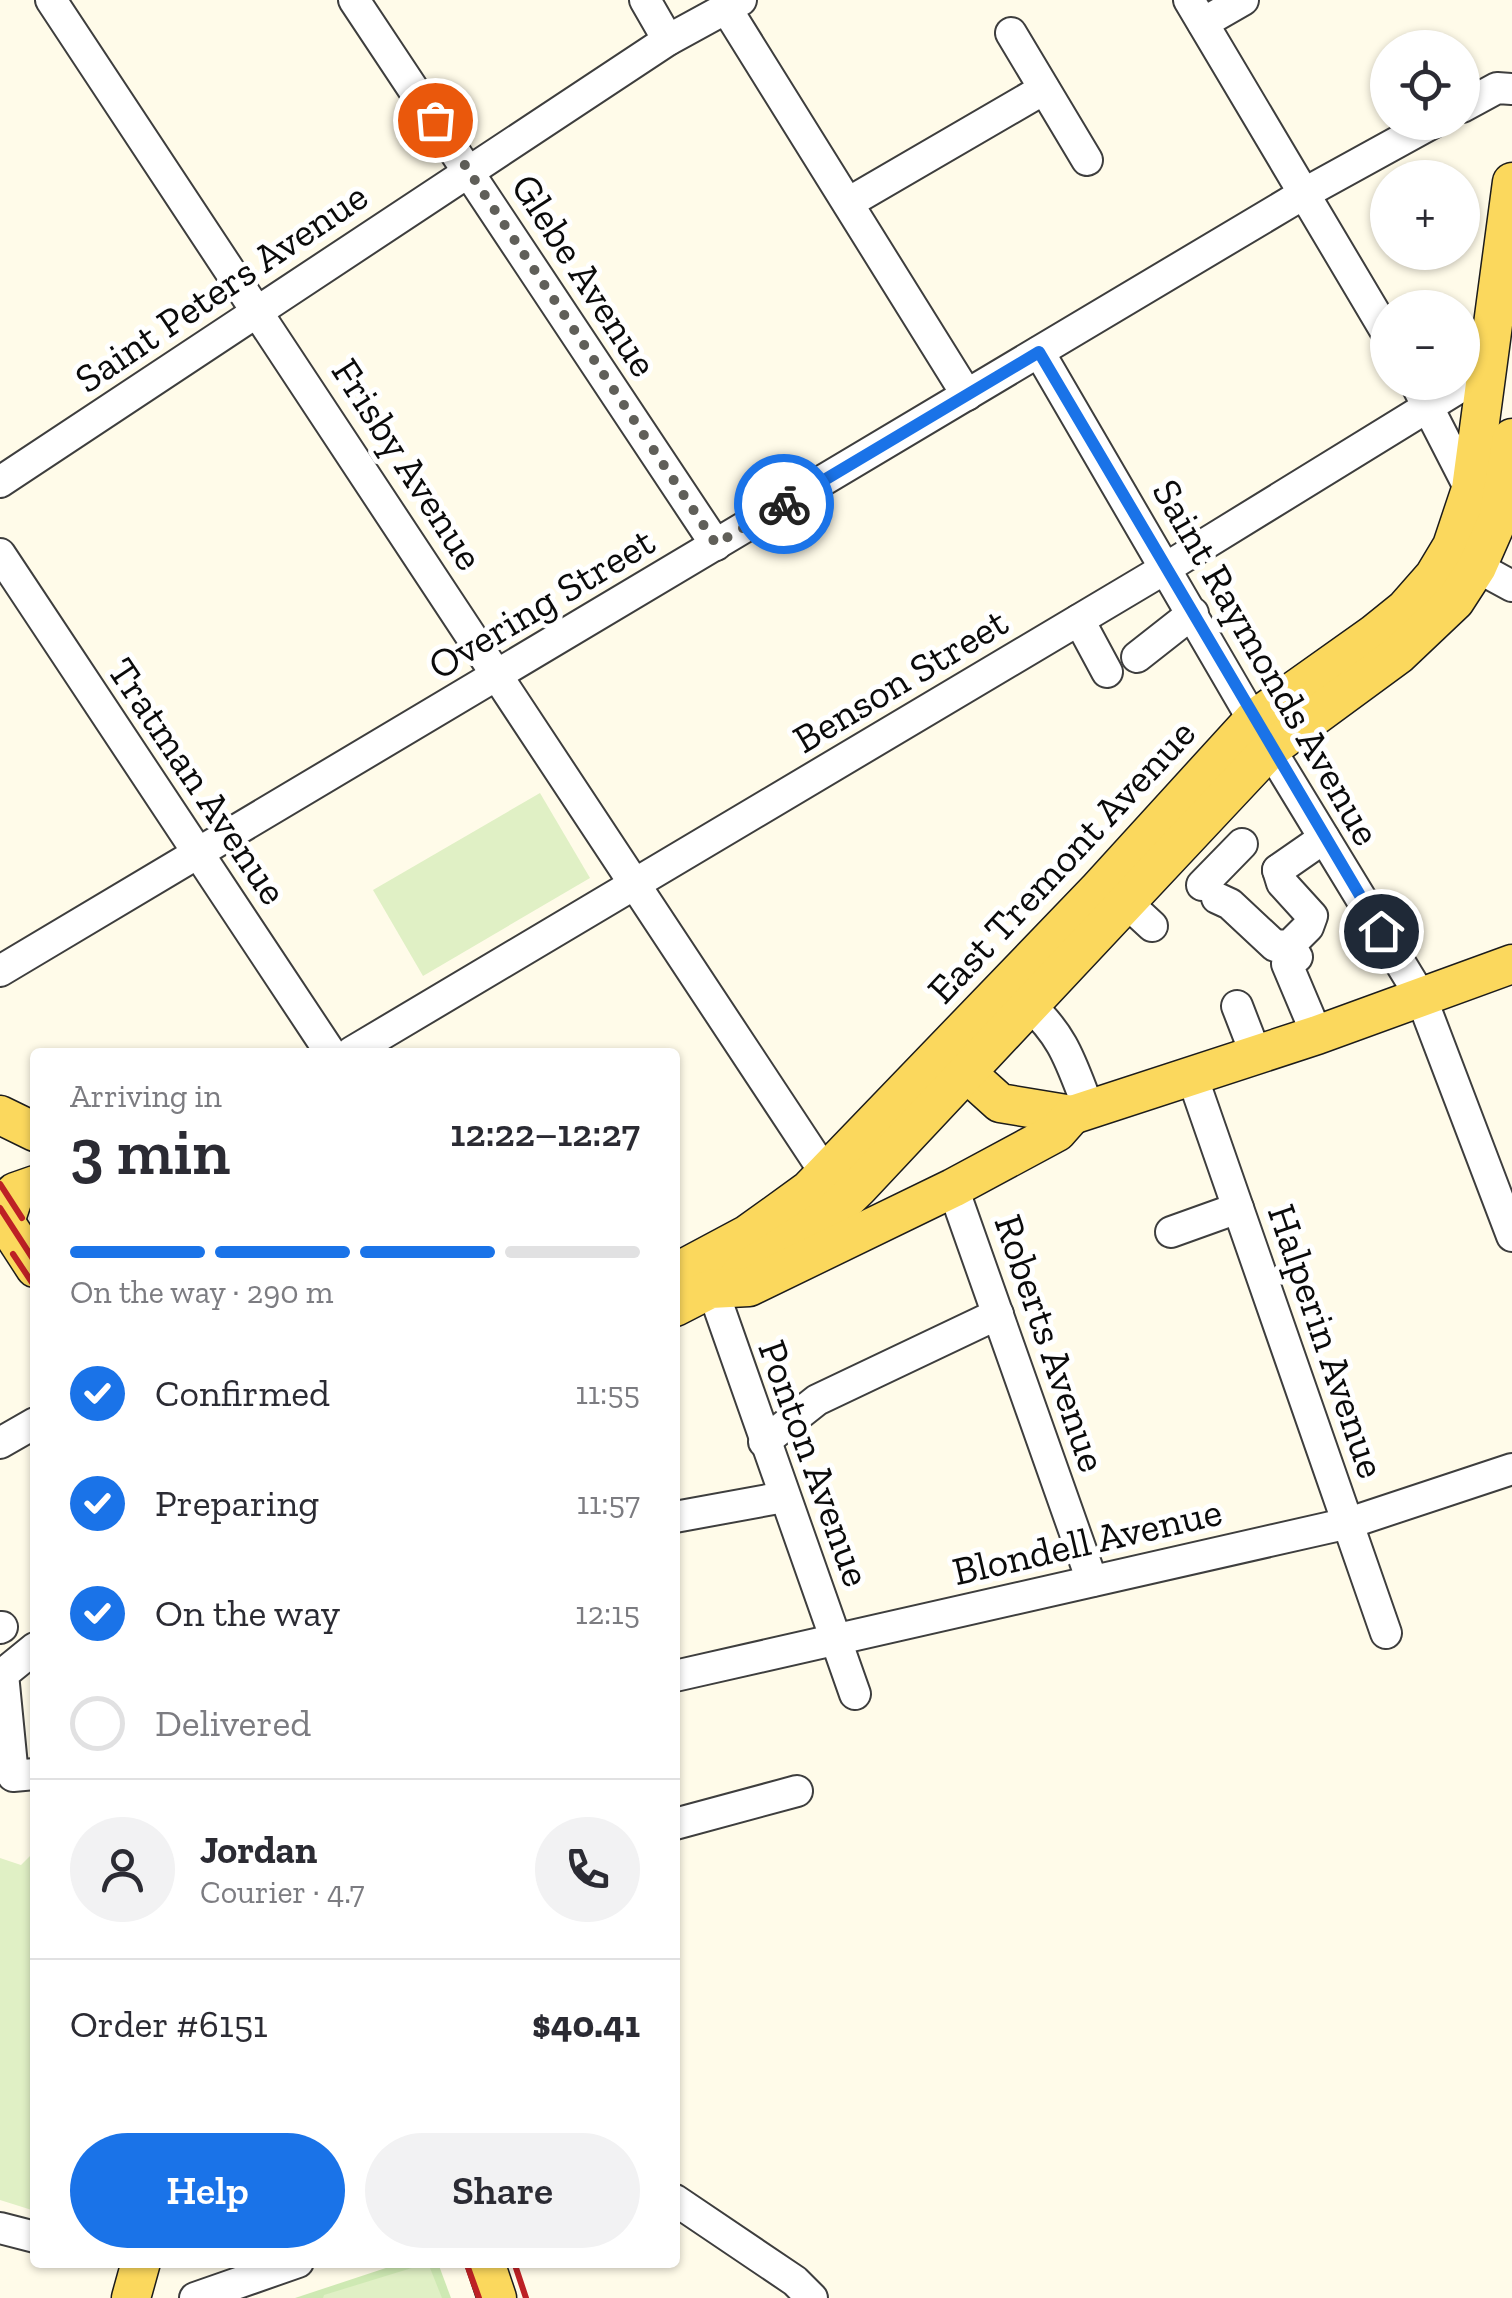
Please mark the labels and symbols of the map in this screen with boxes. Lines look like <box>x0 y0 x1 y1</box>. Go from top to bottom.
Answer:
pin <box>393 78 478 163</box>
street label: Glebe Avenue <box>502 165 668 385</box>
street label: Saint Peters Avenue <box>66 171 376 403</box>
street label: Frisby Avenue <box>322 349 494 579</box>
courier <box>734 454 834 554</box>
street label: Saint Raymonds Avenue <box>1143 471 1391 853</box>
street label: Overing Street <box>419 517 663 689</box>
street label: Benson Street <box>784 597 1016 763</box>
street label: Tratman Avenue <box>98 649 298 913</box>
street label: East Tremont Avenue <box>917 709 1205 1013</box>
pin <box>1339 889 1424 974</box>
street label: Halperin Avenue <box>1258 1198 1396 1484</box>
street label: Roberts Avenue <box>985 1208 1117 1478</box>
street label: Ponton Avenue <box>748 1333 882 1593</box>
street label: Blondell Avenue <box>948 1487 1226 1595</box>

